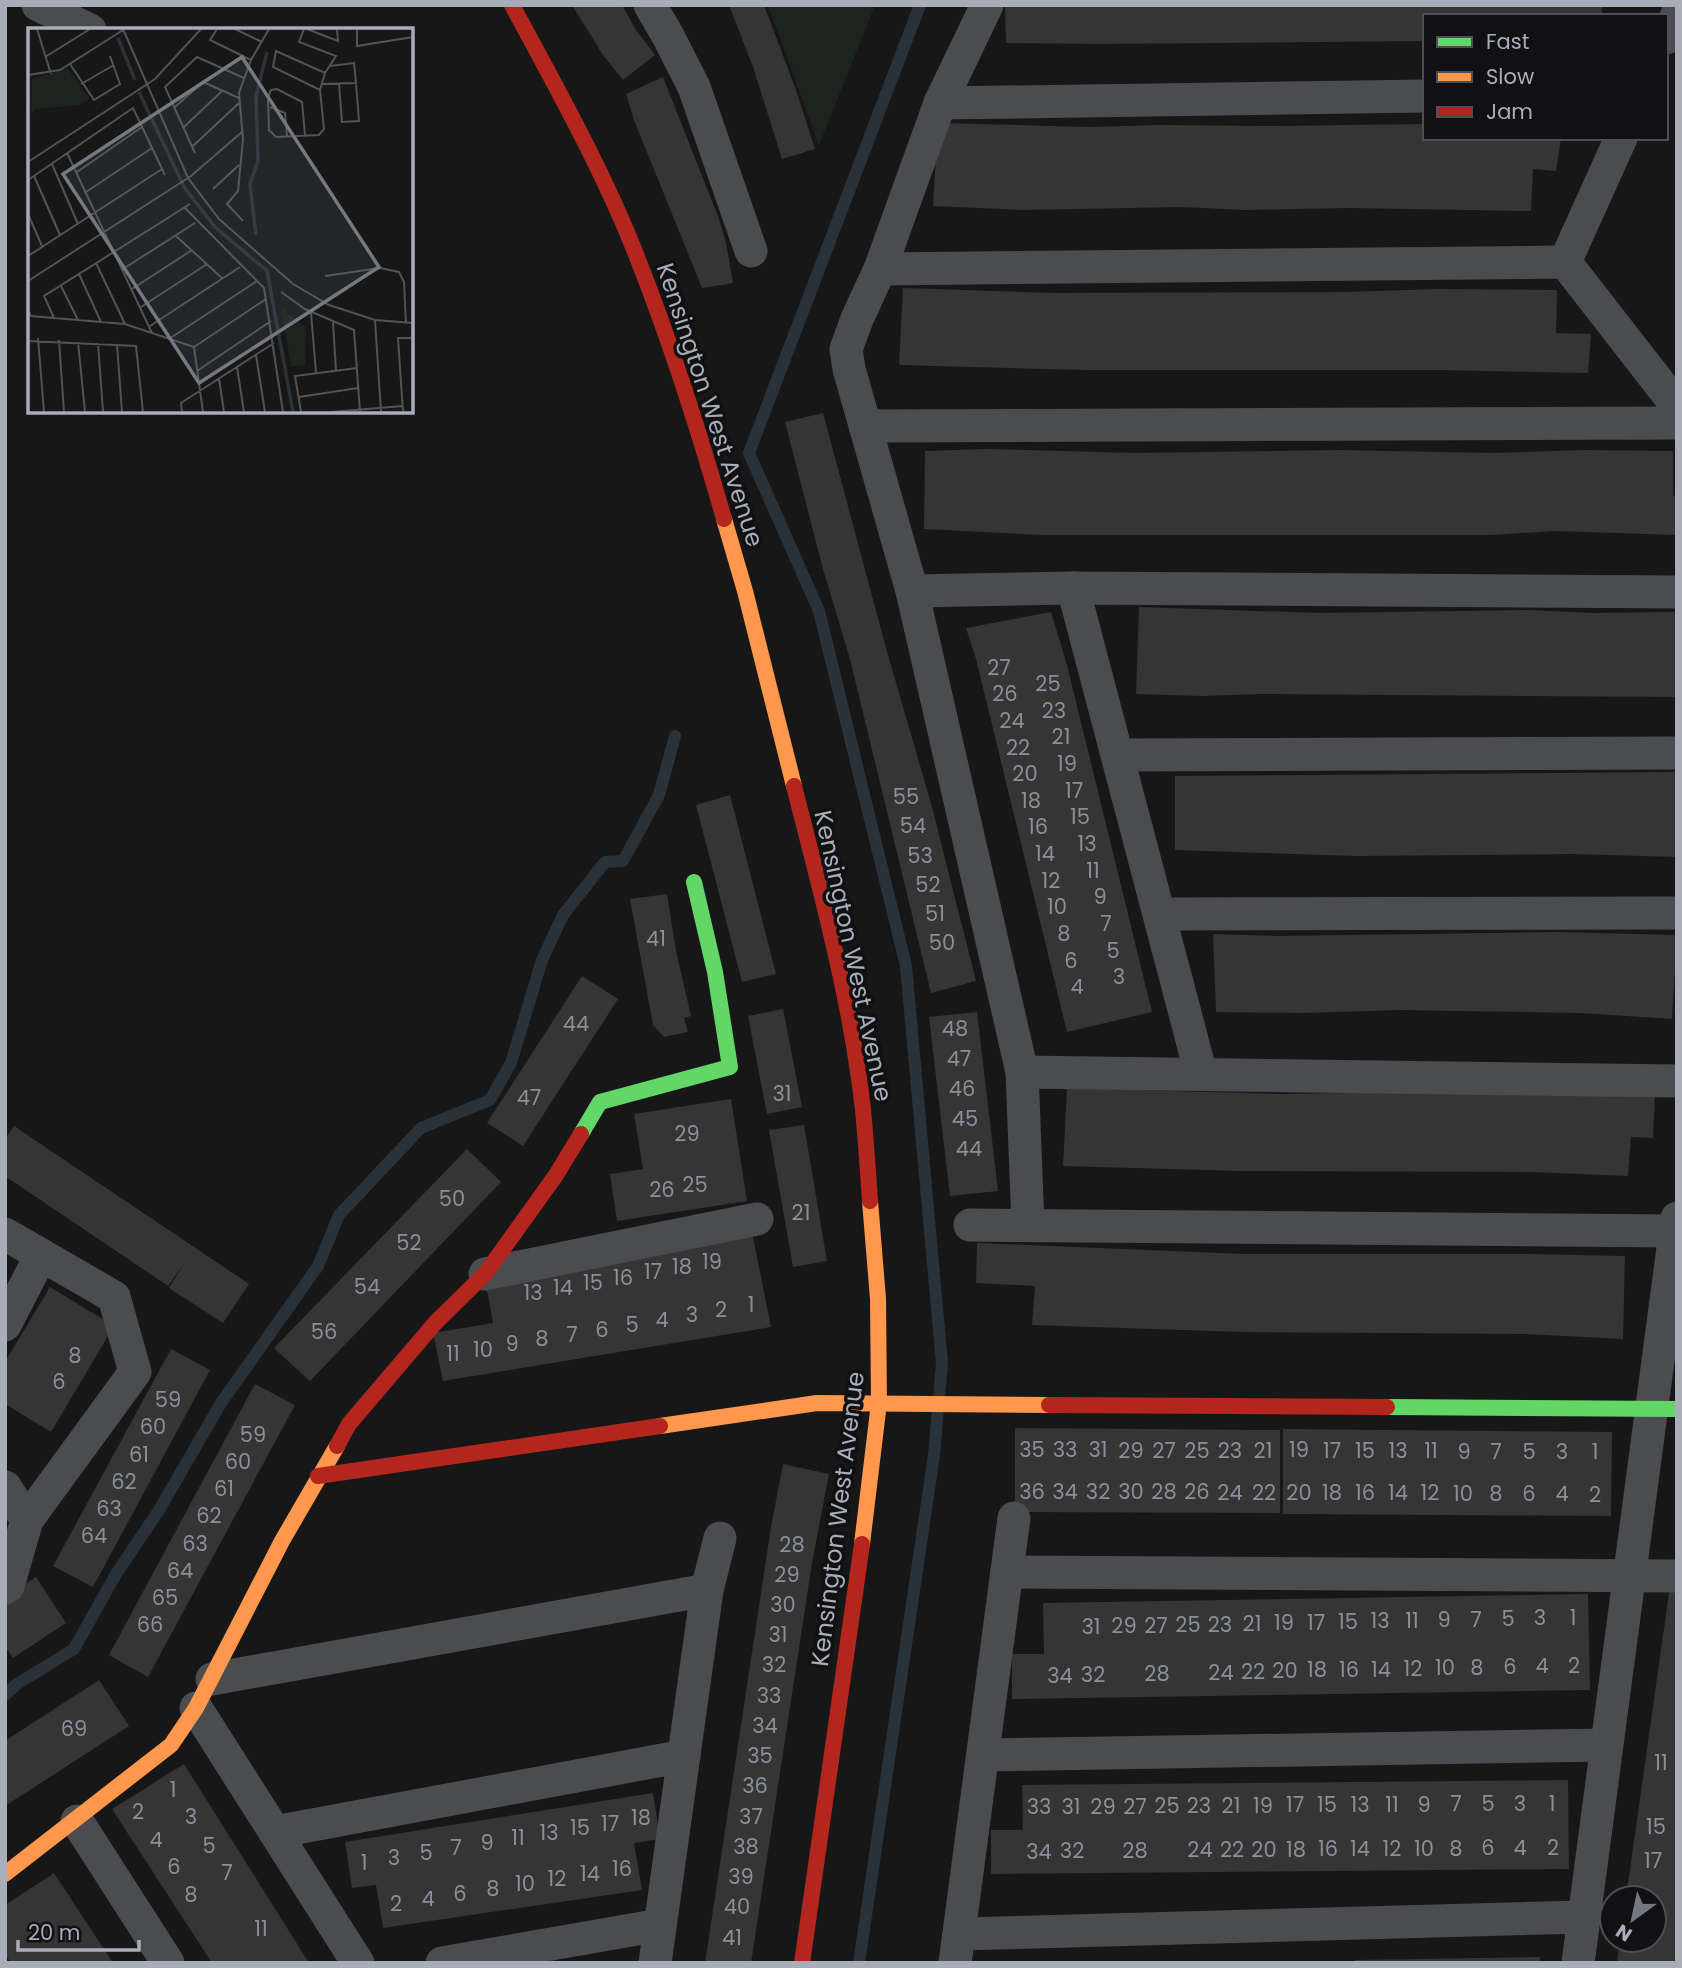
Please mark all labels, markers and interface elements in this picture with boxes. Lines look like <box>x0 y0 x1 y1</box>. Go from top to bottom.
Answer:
legend <box>1423 14 1668 140</box>
text: Fast <box>1486 27 1529 56</box>
inset map <box>28 28 413 413</box>
text: Slow <box>1486 62 1534 91</box>
text: Jam <box>1486 97 1533 126</box>
street label: Kensington West Avenue <box>649 259 772 551</box>
house number: 27 <box>987 653 1011 682</box>
house number: 25 <box>1035 669 1061 698</box>
house number: 26 <box>992 679 1018 708</box>
house number: 23 <box>1042 696 1066 725</box>
house number: 24 <box>999 706 1025 735</box>
house number: 21 <box>1052 722 1070 751</box>
house number: 22 <box>1006 733 1030 762</box>
house number: 19 <box>1057 749 1077 778</box>
house number: 20 <box>1012 759 1038 788</box>
house number: 17 <box>1065 776 1083 805</box>
house number: 55 <box>893 782 919 811</box>
house number: 18 <box>1021 786 1041 815</box>
house number: 15 <box>1070 802 1090 831</box>
street label: Kensington West Avenue <box>807 807 900 1104</box>
house number: 54 <box>900 811 926 840</box>
house number: 16 <box>1028 812 1048 841</box>
house number: 13 <box>1077 829 1097 858</box>
house number: 14 <box>1035 839 1055 868</box>
house number: 53 <box>907 841 933 870</box>
house number: 11 <box>1086 856 1100 885</box>
house number: 12 <box>1042 866 1060 895</box>
house number: 52 <box>915 870 941 899</box>
house number: 9 <box>1093 882 1107 911</box>
house number: 10 <box>1047 892 1067 921</box>
house number: 51 <box>925 899 945 928</box>
house number: 7 <box>1100 909 1112 938</box>
house number: 8 <box>1057 919 1071 948</box>
house number: 41 <box>646 924 666 953</box>
house number: 50 <box>929 928 955 957</box>
house number: 5 <box>1106 936 1120 965</box>
house number: 6 <box>1064 946 1078 975</box>
house number: 3 <box>1113 962 1125 991</box>
house number: 4 <box>1070 972 1084 1001</box>
house number: 44 <box>563 1009 589 1038</box>
house number: 48 <box>942 1014 968 1043</box>
house number: 47 <box>947 1044 971 1073</box>
house number: 46 <box>949 1074 975 1103</box>
house number: 31 <box>772 1079 792 1108</box>
house number: 47 <box>517 1083 541 1112</box>
house number: 45 <box>952 1104 978 1133</box>
house number: 29 <box>674 1119 700 1148</box>
house number: 44 <box>956 1134 982 1163</box>
house number: 25 <box>682 1170 708 1199</box>
house number: 26 <box>649 1175 675 1204</box>
house number: 50 <box>439 1184 465 1213</box>
house number: 21 <box>792 1198 810 1227</box>
house number: 52 <box>396 1228 422 1257</box>
house number: 19 <box>702 1247 722 1276</box>
house number: 18 <box>672 1252 692 1281</box>
house number: 17 <box>644 1257 662 1286</box>
house number: 16 <box>613 1263 633 1292</box>
house number: 15 <box>583 1268 603 1297</box>
house number: 54 <box>354 1272 380 1301</box>
house number: 14 <box>553 1273 573 1302</box>
house number: 13 <box>523 1278 543 1307</box>
house number: 1 <box>748 1290 754 1319</box>
house number: 2 <box>715 1295 727 1324</box>
house number: 3 <box>686 1300 698 1329</box>
house number: 4 <box>655 1305 669 1334</box>
house number: 5 <box>625 1310 639 1339</box>
house number: 6 <box>595 1315 609 1344</box>
house number: 56 <box>311 1317 337 1346</box>
house number: 7 <box>566 1320 578 1349</box>
house number: 8 <box>535 1324 549 1353</box>
house number: 9 <box>505 1329 519 1358</box>
house number: 10 <box>473 1335 493 1364</box>
house number: 11 <box>446 1339 460 1368</box>
house number: 8 <box>68 1341 82 1370</box>
house number: 6 <box>52 1367 66 1396</box>
street label: Kensington West Avenue <box>803 1370 872 1668</box>
house number: 59 <box>155 1385 181 1414</box>
house number: 60 <box>140 1412 166 1441</box>
house number: 59 <box>240 1420 266 1449</box>
house number: 35 <box>1019 1435 1045 1464</box>
house number: 33 <box>1053 1435 1077 1464</box>
house number: 31 <box>1088 1435 1108 1464</box>
house number: 19 <box>1289 1435 1309 1464</box>
house number: 29 <box>1118 1436 1144 1465</box>
house number: 27 <box>1152 1436 1176 1465</box>
house number: 25 <box>1184 1436 1210 1465</box>
house number: 23 <box>1218 1436 1242 1465</box>
house number: 21 <box>1254 1436 1272 1465</box>
house number: 17 <box>1323 1436 1341 1465</box>
house number: 15 <box>1355 1436 1375 1465</box>
house number: 13 <box>1388 1436 1408 1465</box>
house number: 11 <box>1424 1436 1438 1465</box>
house number: 9 <box>1457 1437 1471 1466</box>
house number: 7 <box>1490 1437 1502 1466</box>
house number: 5 <box>1522 1437 1536 1466</box>
house number: 3 <box>1556 1437 1568 1466</box>
house number: 1 <box>1592 1437 1598 1466</box>
house number: 61 <box>129 1440 149 1469</box>
house number: 60 <box>225 1447 251 1476</box>
house number: 62 <box>111 1467 137 1496</box>
house number: 61 <box>214 1474 234 1503</box>
house number: 36 <box>1019 1477 1045 1506</box>
house number: 34 <box>1052 1477 1078 1506</box>
house number: 32 <box>1086 1477 1110 1506</box>
house number: 30 <box>1118 1477 1144 1506</box>
house number: 28 <box>1151 1477 1177 1506</box>
house number: 26 <box>1184 1477 1210 1506</box>
house number: 24 <box>1217 1478 1243 1507</box>
house number: 22 <box>1252 1478 1276 1507</box>
house number: 20 <box>1286 1478 1312 1507</box>
house number: 18 <box>1322 1478 1342 1507</box>
house number: 16 <box>1355 1478 1375 1507</box>
house number: 14 <box>1388 1478 1408 1507</box>
house number: 12 <box>1421 1478 1439 1507</box>
house number: 10 <box>1453 1479 1473 1508</box>
house number: 8 <box>1489 1479 1503 1508</box>
house number: 6 <box>1522 1479 1536 1508</box>
house number: 4 <box>1555 1479 1569 1508</box>
house number: 2 <box>1589 1480 1601 1509</box>
house number: 63 <box>96 1494 122 1523</box>
house number: 62 <box>196 1501 222 1530</box>
house number: 64 <box>81 1521 107 1550</box>
house number: 63 <box>182 1529 208 1558</box>
house number: 28 <box>779 1530 805 1559</box>
house number: 64 <box>167 1556 193 1585</box>
house number: 29 <box>774 1560 800 1589</box>
house number: 65 <box>152 1583 178 1612</box>
house number: 30 <box>770 1590 796 1619</box>
house number: 3 <box>1534 1603 1546 1632</box>
house number: 1 <box>1570 1603 1576 1632</box>
house number: 5 <box>1501 1604 1515 1633</box>
house number: 9 <box>1437 1605 1451 1634</box>
house number: 7 <box>1470 1605 1482 1634</box>
house number: 13 <box>1370 1606 1390 1635</box>
house number: 11 <box>1405 1606 1419 1635</box>
house number: 15 <box>1338 1607 1358 1636</box>
house number: 19 <box>1274 1608 1294 1637</box>
house number: 17 <box>1307 1608 1325 1637</box>
house number: 21 <box>1243 1609 1261 1638</box>
house number: 66 <box>137 1610 163 1639</box>
house number: 25 <box>1175 1610 1201 1639</box>
house number: 23 <box>1208 1610 1232 1639</box>
house number: 29 <box>1111 1611 1137 1640</box>
house number: 27 <box>1144 1611 1168 1640</box>
house number: 31 <box>1081 1612 1101 1641</box>
house number: 31 <box>768 1620 788 1649</box>
house number: 32 <box>762 1650 786 1679</box>
house number: 4 <box>1535 1651 1549 1680</box>
house number: 2 <box>1568 1651 1580 1680</box>
house number: 6 <box>1503 1652 1517 1681</box>
house number: 10 <box>1435 1653 1455 1682</box>
house number: 8 <box>1470 1653 1484 1682</box>
house number: 12 <box>1404 1654 1422 1683</box>
house number: 18 <box>1307 1655 1327 1684</box>
house number: 16 <box>1339 1655 1359 1684</box>
house number: 14 <box>1371 1655 1391 1684</box>
house number: 20 <box>1272 1656 1298 1685</box>
house number: 22 <box>1241 1657 1265 1686</box>
house number: 24 <box>1208 1658 1234 1687</box>
house number: 28 <box>1144 1659 1170 1688</box>
house number: 32 <box>1081 1660 1105 1689</box>
house number: 34 <box>1047 1661 1073 1690</box>
house number: 33 <box>757 1681 781 1710</box>
house number: 34 <box>752 1711 778 1740</box>
house number: 69 <box>61 1714 87 1743</box>
house number: 35 <box>747 1741 773 1770</box>
house number: 11 <box>1654 1748 1668 1777</box>
house number: 36 <box>742 1771 768 1800</box>
house number: 1 <box>170 1775 176 1804</box>
house number: 7 <box>1450 1789 1462 1818</box>
house number: 5 <box>1481 1789 1495 1818</box>
house number: 3 <box>1514 1789 1526 1818</box>
house number: 1 <box>1549 1789 1555 1818</box>
house number: 17 <box>1286 1790 1304 1819</box>
house number: 15 <box>1317 1790 1337 1819</box>
house number: 13 <box>1350 1790 1370 1819</box>
house number: 11 <box>1385 1790 1399 1819</box>
house number: 9 <box>1417 1790 1431 1819</box>
house number: 25 <box>1154 1791 1180 1820</box>
house number: 23 <box>1187 1791 1211 1820</box>
house number: 21 <box>1222 1791 1240 1820</box>
house number: 19 <box>1253 1791 1273 1820</box>
house number: 33 <box>1027 1792 1051 1821</box>
house number: 31 <box>1061 1792 1081 1821</box>
house number: 29 <box>1090 1792 1116 1821</box>
house number: 27 <box>1123 1792 1147 1821</box>
house number: 2 <box>132 1797 144 1826</box>
house number: 3 <box>185 1802 197 1831</box>
house number: 37 <box>739 1802 763 1831</box>
house number: 18 <box>631 1803 651 1832</box>
house number: 17 <box>601 1809 619 1838</box>
house number: 15 <box>1646 1812 1666 1841</box>
house number: 15 <box>570 1813 590 1842</box>
house number: 13 <box>539 1818 559 1847</box>
house number: 11 <box>511 1823 525 1852</box>
house number: 4 <box>149 1825 163 1854</box>
house number: 9 <box>480 1828 494 1857</box>
house number: 5 <box>202 1831 216 1860</box>
house number: 38 <box>733 1832 759 1861</box>
house number: 7 <box>450 1833 462 1862</box>
house number: 6 <box>1481 1833 1495 1862</box>
house number: 4 <box>1513 1833 1527 1862</box>
house number: 2 <box>1547 1833 1559 1862</box>
house number: 16 <box>1318 1834 1338 1863</box>
house number: 14 <box>1350 1834 1370 1863</box>
house number: 12 <box>1383 1834 1401 1863</box>
house number: 10 <box>1414 1834 1434 1863</box>
house number: 8 <box>1449 1834 1463 1863</box>
house number: 24 <box>1187 1835 1213 1864</box>
house number: 22 <box>1220 1835 1244 1864</box>
house number: 20 <box>1251 1835 1277 1864</box>
house number: 18 <box>1286 1835 1306 1864</box>
house number: 32 <box>1060 1836 1084 1865</box>
house number: 28 <box>1122 1836 1148 1865</box>
house number: 34 <box>1026 1837 1052 1866</box>
house number: 5 <box>419 1838 433 1867</box>
house number: 3 <box>388 1843 400 1872</box>
house number: 17 <box>1644 1846 1662 1875</box>
house number: 1 <box>361 1848 367 1877</box>
house number: 6 <box>167 1852 181 1881</box>
house number: 16 <box>612 1854 632 1883</box>
house number: 7 <box>221 1858 233 1887</box>
house number: 14 <box>580 1859 600 1888</box>
house number: 39 <box>728 1862 754 1891</box>
house number: 12 <box>548 1864 566 1893</box>
house number: 10 <box>515 1869 535 1898</box>
house number: 8 <box>486 1874 500 1903</box>
house number: 6 <box>453 1879 467 1908</box>
house number: 8 <box>184 1880 198 1909</box>
house number: 4 <box>421 1884 435 1913</box>
north arrow <box>1598 1884 1668 1954</box>
house number: 2 <box>390 1889 402 1918</box>
house number: 40 <box>724 1892 750 1921</box>
scale bar <box>18 1909 138 1953</box>
house number: 11 <box>254 1914 268 1943</box>
text: 20 m <box>28 1918 81 1947</box>
text: N <box>1611 1918 1637 1948</box>
house number: 41 <box>722 1923 742 1952</box>

